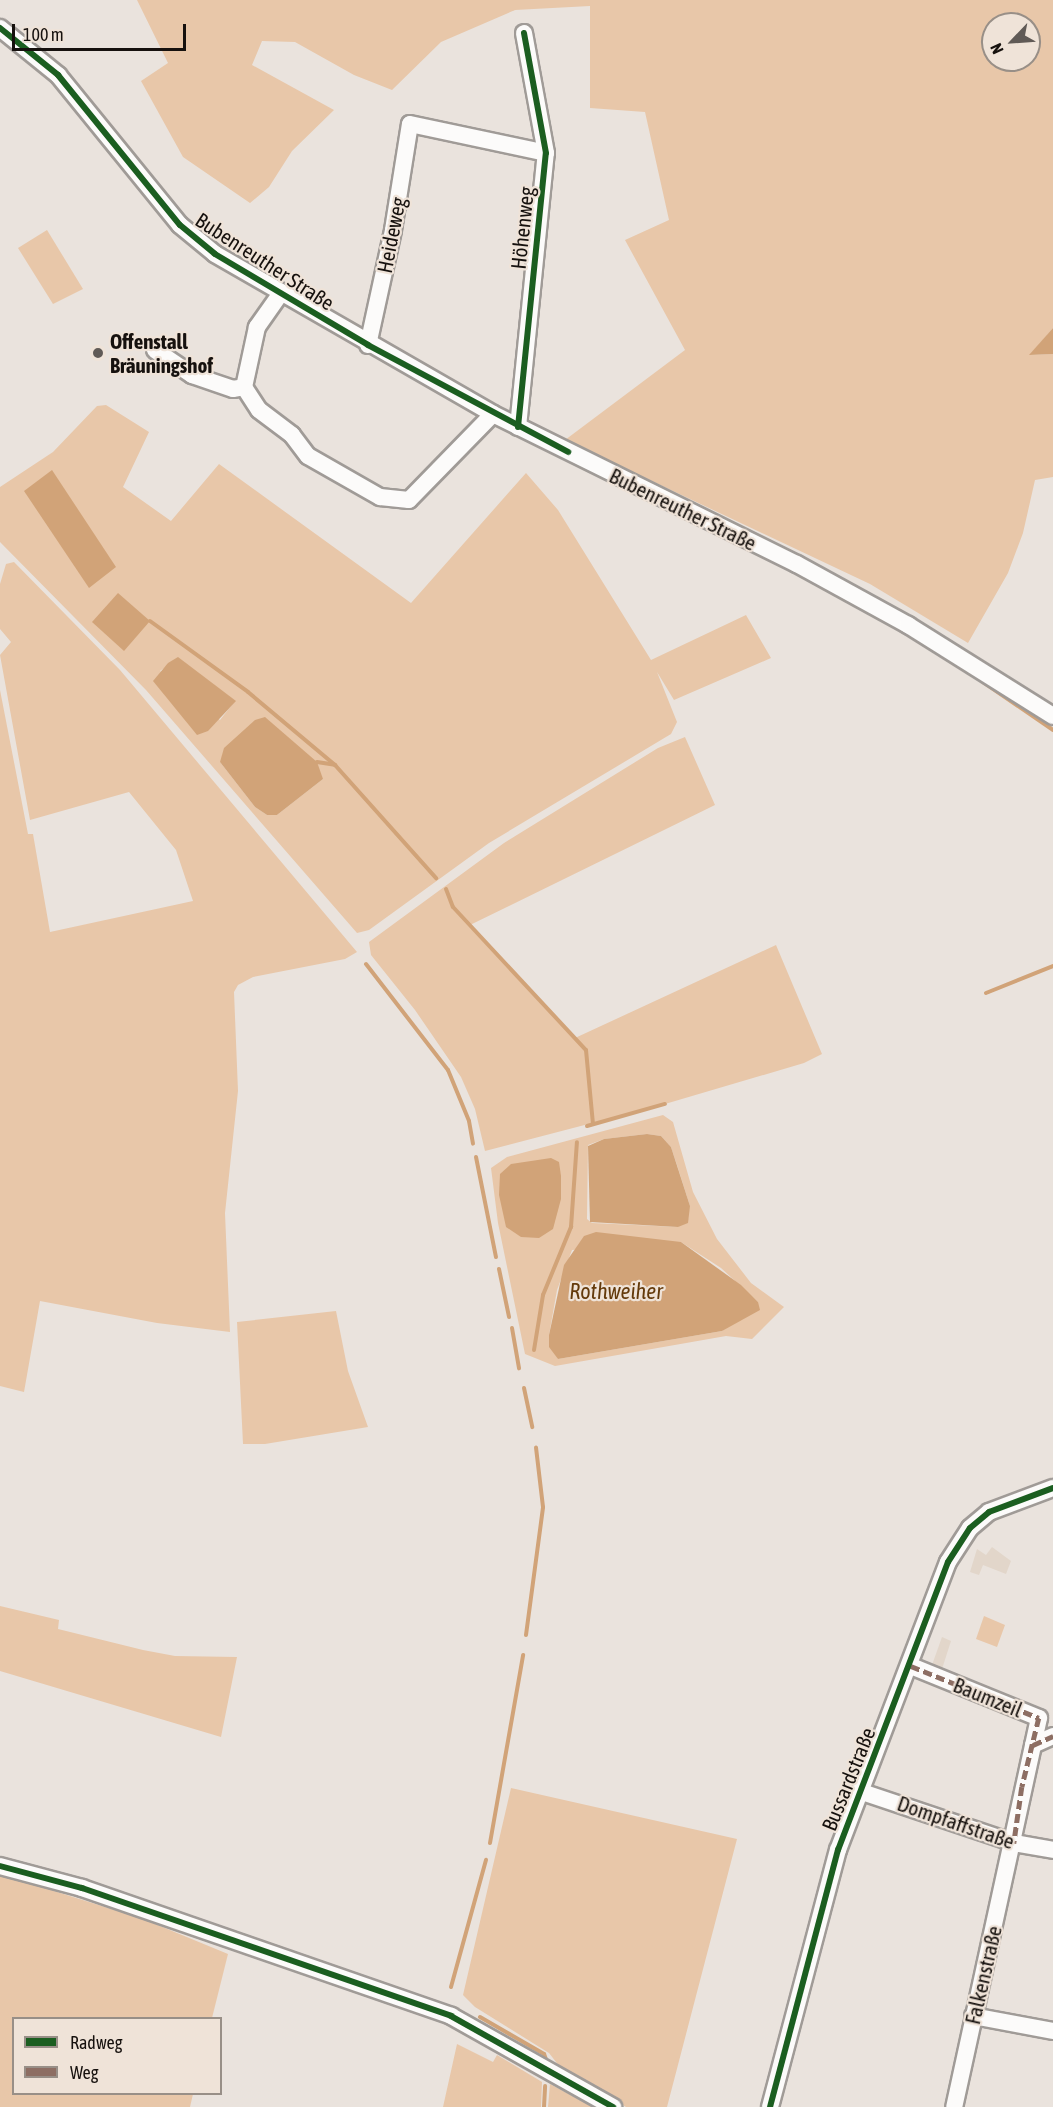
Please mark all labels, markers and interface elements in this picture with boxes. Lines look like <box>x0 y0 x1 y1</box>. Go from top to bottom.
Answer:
scale bar <box>15 12 189 50</box>
north arrow <box>981 12 1041 72</box>
text: 100 m <box>23 24 64 45</box>
text: N <box>986 41 1007 57</box>
street label: Höhenweg <box>505 185 539 271</box>
street label: Heideweg <box>371 195 411 275</box>
street label: Bubenreuther Straße <box>191 207 339 315</box>
place label: Offenstall Bräuningshof <box>110 328 213 378</box>
marker: Offenstall Bräuningshof <box>91 346 105 360</box>
street label: Bubenreuther Straße <box>605 463 761 555</box>
water label: Rothweiher <box>569 1279 663 1305</box>
street label: Baumzeil <box>950 1672 1026 1722</box>
street label: Bussardstraße <box>816 1724 880 1834</box>
street label: Dompfaffstraße <box>894 1790 1018 1854</box>
street label: Falkenstraße <box>959 1923 1007 2027</box>
legend <box>12 2017 222 2095</box>
text: Radweg <box>70 2032 122 2053</box>
text: Weg <box>70 2062 98 2083</box>

